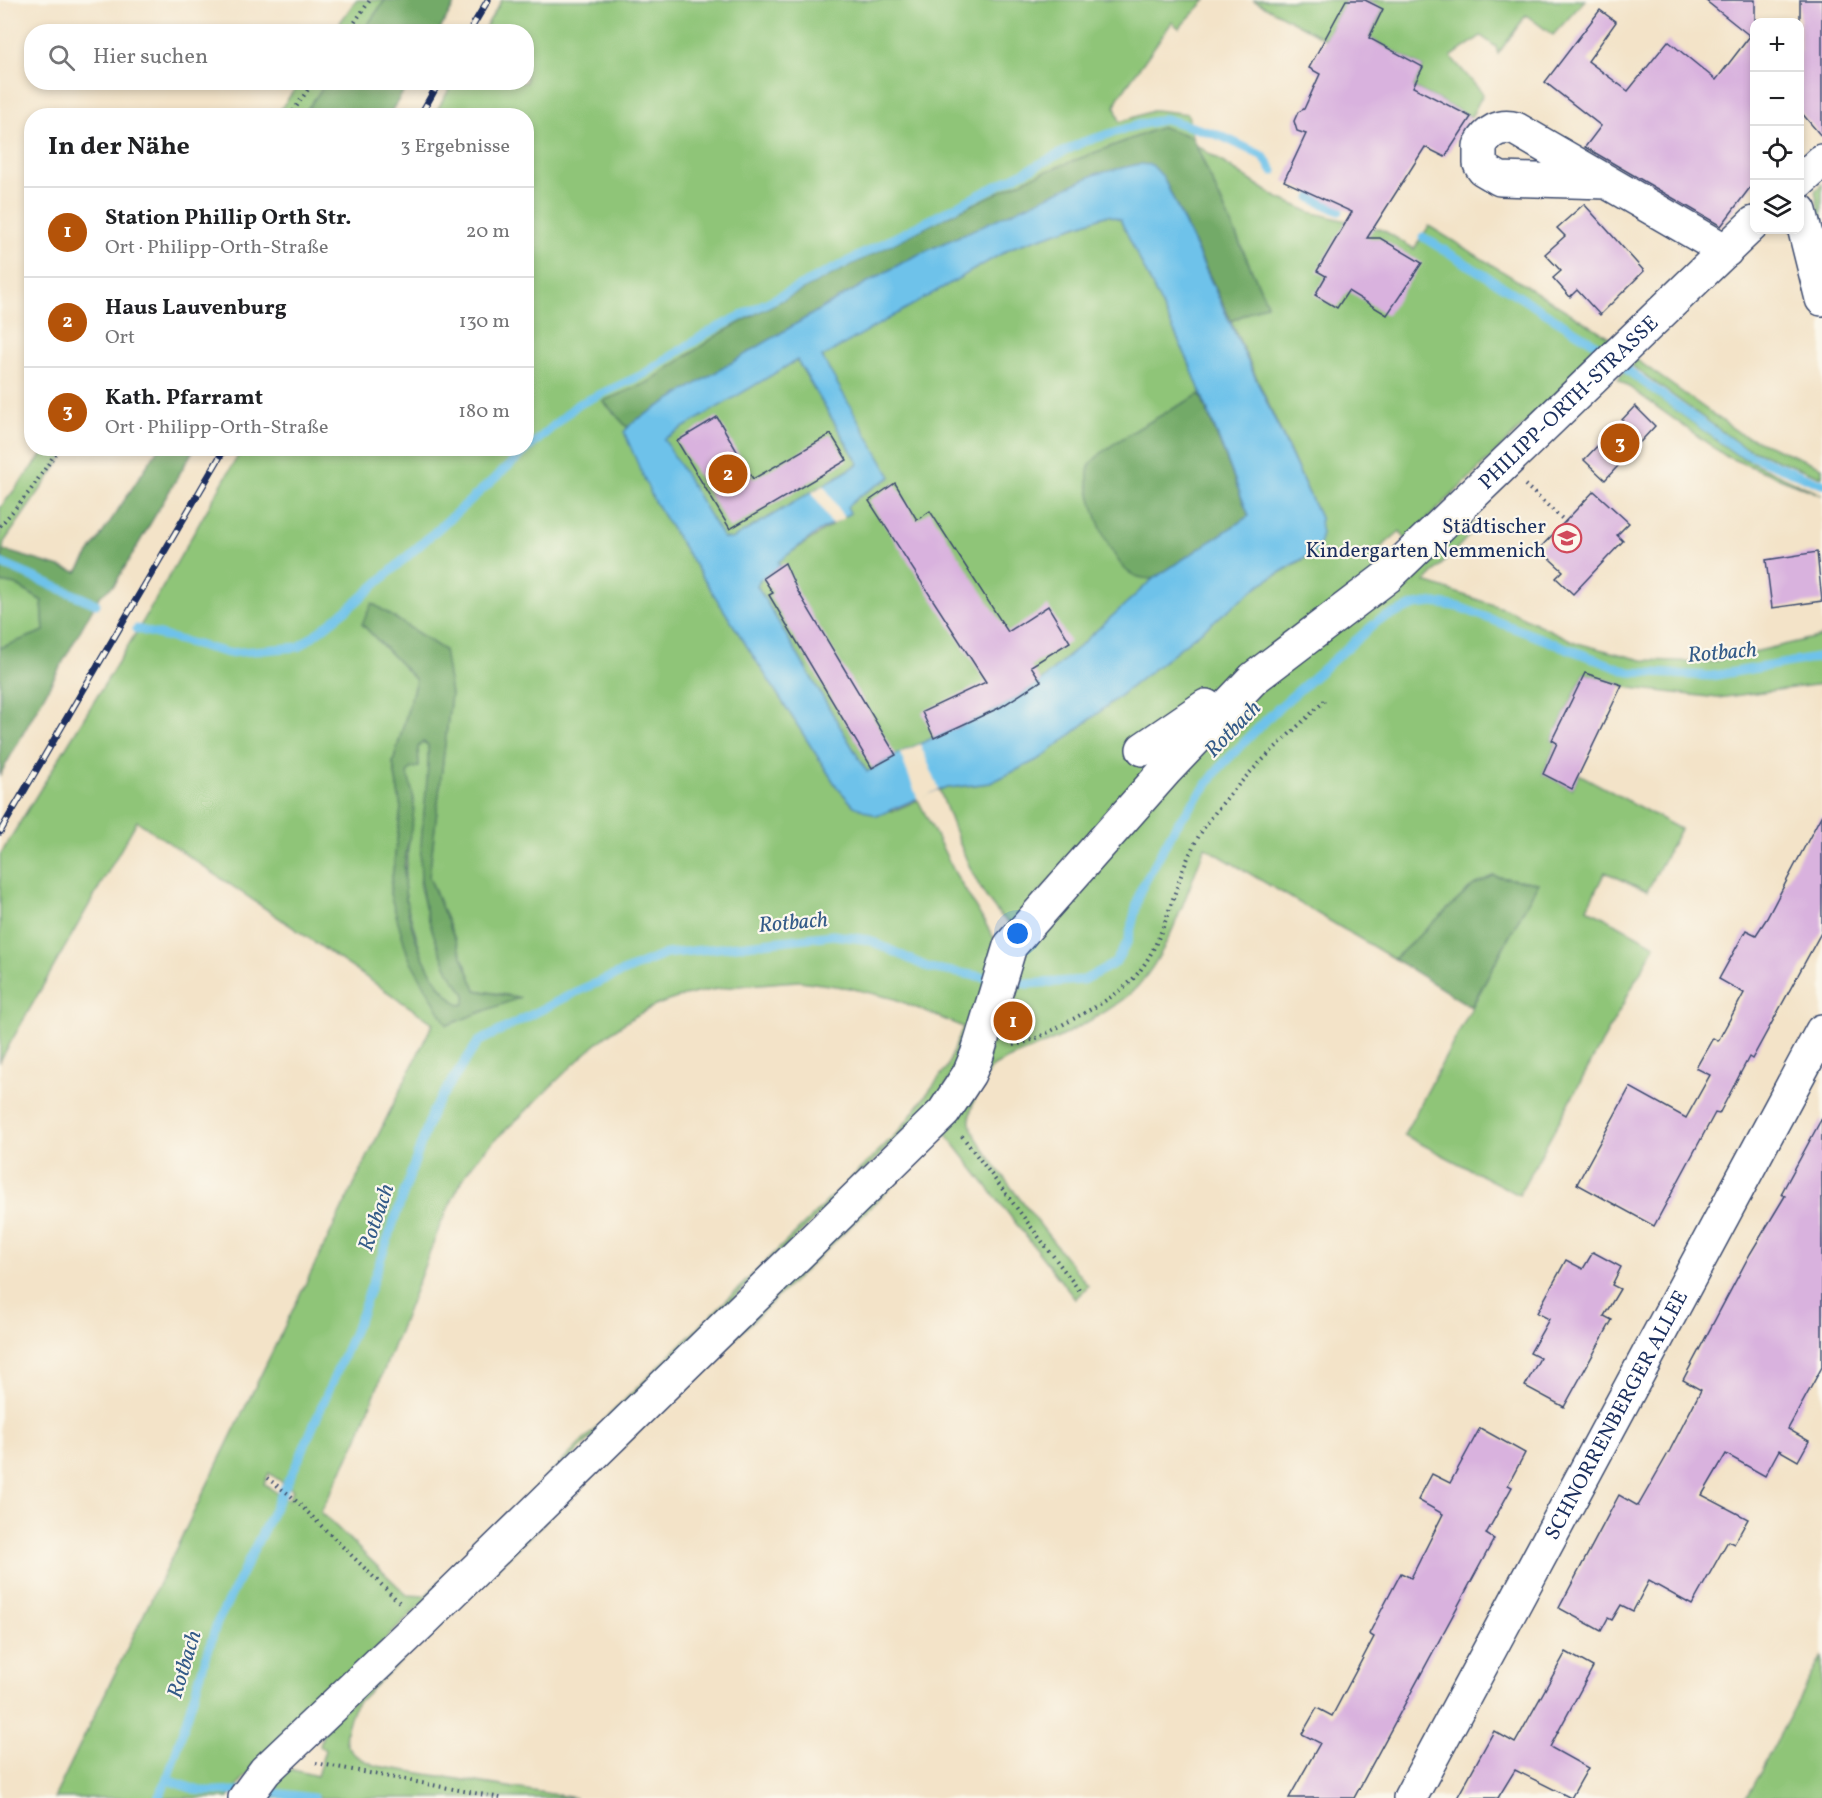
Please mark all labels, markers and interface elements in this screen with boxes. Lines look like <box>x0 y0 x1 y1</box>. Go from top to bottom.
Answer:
map controls <box>1750 18 1804 234</box>
button: + <box>1750 18 1804 72</box>
search box <box>24 24 534 90</box>
icon: search <box>45 41 78 74</box>
text: Hier suchen <box>93 42 208 73</box>
button: − <box>1750 72 1804 126</box>
button: locate <box>1750 126 1804 180</box>
text: In der Nähe <box>48 129 190 165</box>
text: 3 Ergebnisse <box>400 133 510 161</box>
button: layers <box>1750 180 1804 234</box>
text: Station Phillip Orth Str. <box>105 203 352 234</box>
text: 1 <box>63 218 72 246</box>
text: 20 m <box>466 218 510 246</box>
text: Ort · Philipp-Orth-Straße <box>105 234 328 262</box>
text: Haus Lauvenburg <box>105 293 287 324</box>
text: 2 <box>62 308 73 336</box>
text: 130 m <box>459 308 510 336</box>
street label: PHILIPP-ORTH-STRASSE <box>1473 310 1666 497</box>
text: Ort <box>105 324 135 352</box>
text: Kath. Pfarramt <box>105 383 263 414</box>
text: 3 <box>62 398 73 426</box>
text: 180 m <box>458 398 510 426</box>
text: Ort · Philipp-Orth-Straße <box>105 414 328 442</box>
pin: 3 <box>1600 420 1640 466</box>
pin: 2 <box>708 452 748 496</box>
place label: Städtischer Kindergarten Nemmenich <box>1306 513 1546 566</box>
school or university icon: Städtischer Kindergarten Nemmenich <box>1551 522 1583 554</box>
water label: Rotbach <box>1686 635 1758 672</box>
water label: Rotbach <box>1198 694 1269 766</box>
water label: Rotbach <box>757 905 829 942</box>
your location <box>1003 919 1032 948</box>
pin: 1 <box>994 998 1032 1044</box>
water label: Rotbach <box>351 1180 403 1256</box>
street label: SCHNORRENBERGER ALLEE <box>1538 1286 1696 1545</box>
water label: Rotbach <box>160 1627 210 1703</box>

